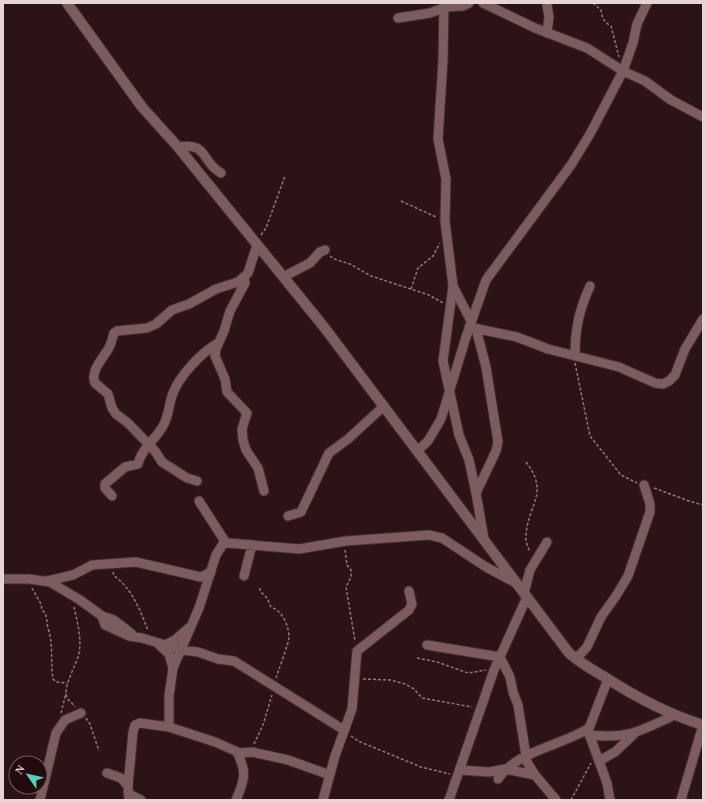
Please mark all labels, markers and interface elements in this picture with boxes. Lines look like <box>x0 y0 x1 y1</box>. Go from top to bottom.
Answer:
north arrow <box>8 755 48 795</box>
text: N <box>13 763 27 776</box>

